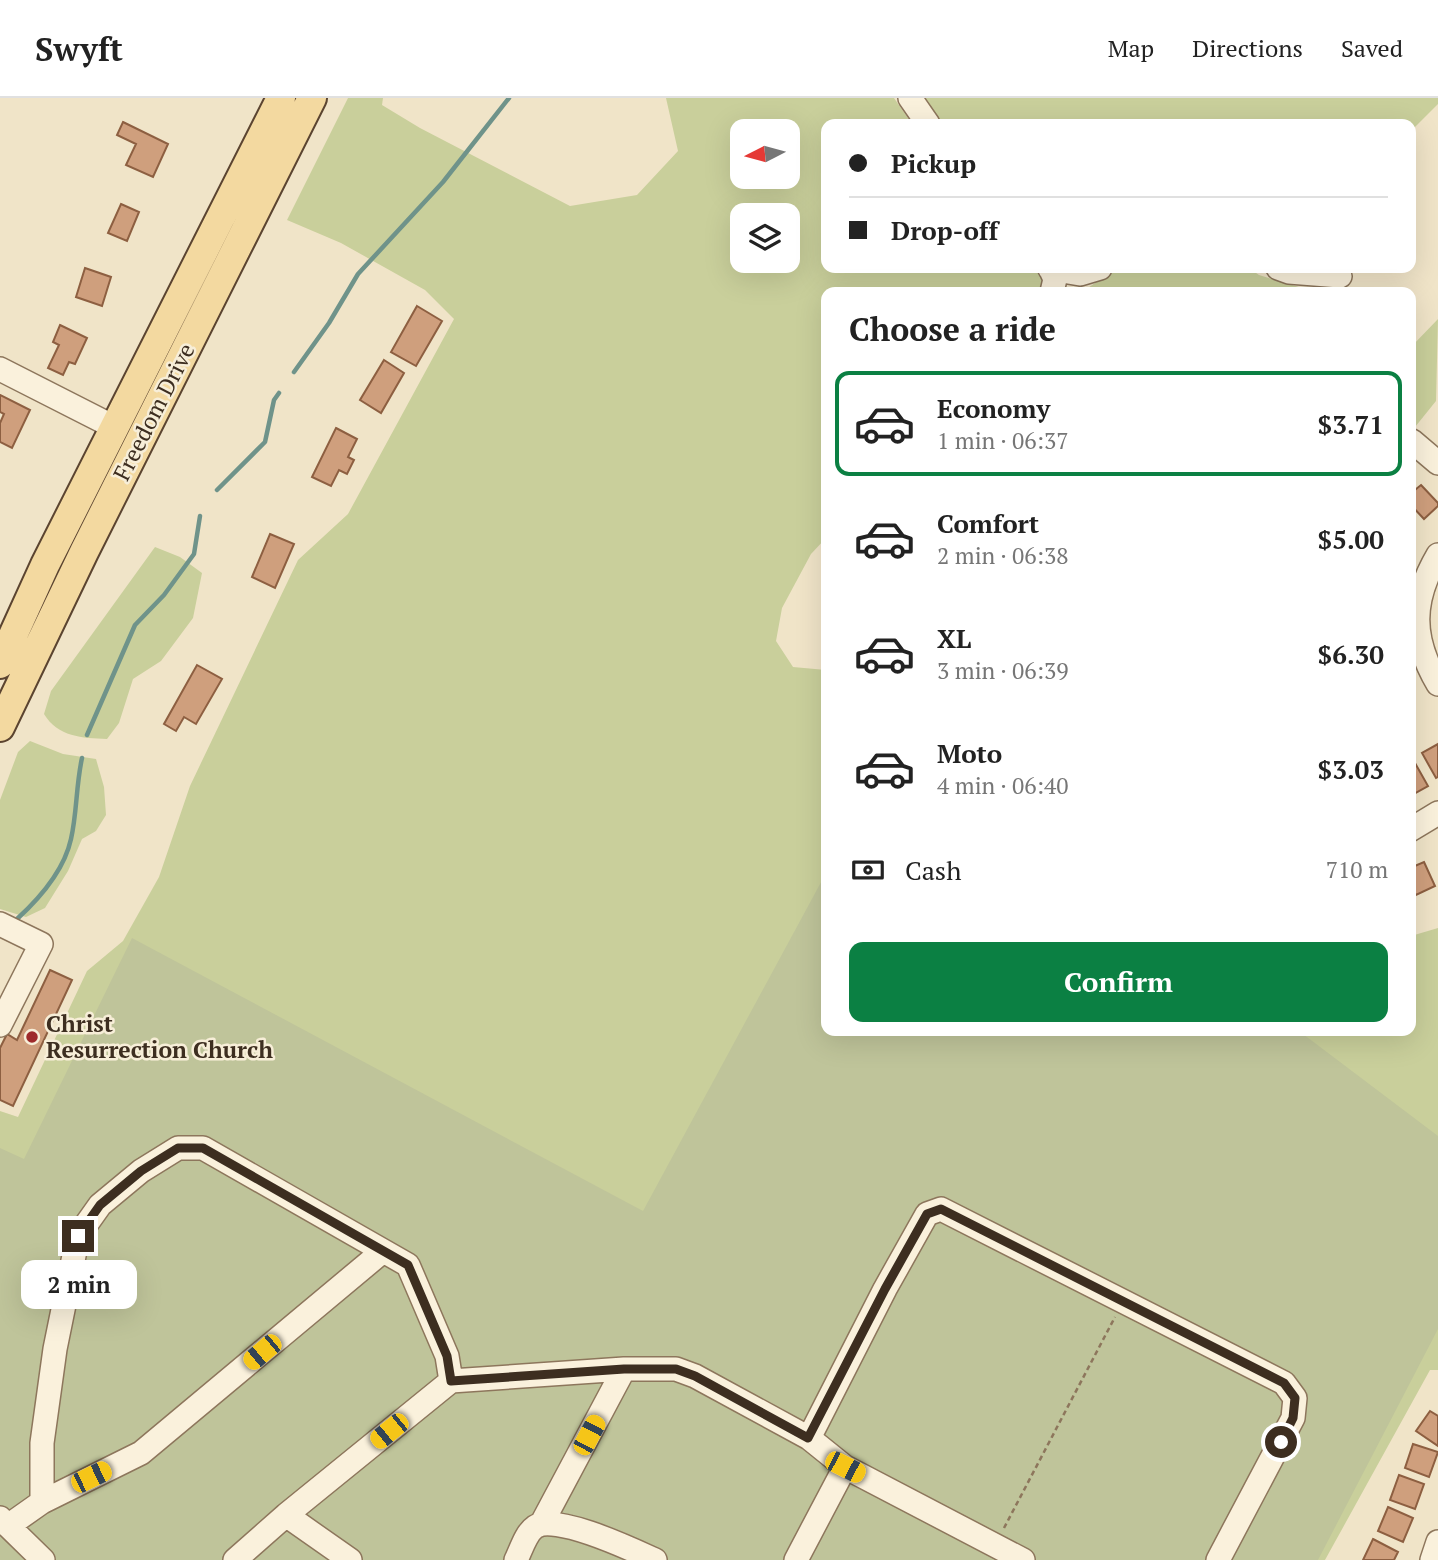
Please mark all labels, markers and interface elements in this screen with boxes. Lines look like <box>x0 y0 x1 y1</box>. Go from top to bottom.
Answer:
text: Swyft <box>35 27 123 70</box>
text: Map <box>1108 32 1154 64</box>
text: Directions <box>1192 32 1303 64</box>
text: Saved <box>1341 32 1403 64</box>
north arrow <box>730 119 800 189</box>
map controls <box>730 119 800 273</box>
text: Pickup <box>891 146 976 180</box>
button: layers <box>730 203 800 273</box>
text: Drop-off <box>891 213 998 247</box>
text: Choose a ride <box>849 308 1056 350</box>
street label: Freedom Drive <box>106 338 201 486</box>
text: Economy <box>937 391 1050 425</box>
icon: car <box>853 392 916 455</box>
text: $3.71 <box>1318 407 1384 441</box>
text: 1 min · 06:37 <box>937 425 1069 456</box>
text: Comfort <box>937 506 1039 540</box>
icon: car <box>853 507 916 570</box>
text: $5.00 <box>1318 522 1384 556</box>
text: 2 min · 06:38 <box>937 540 1069 571</box>
text: XL <box>937 621 971 655</box>
icon: car <box>853 622 916 685</box>
text: $6.30 <box>1318 637 1384 671</box>
text: 3 min · 06:39 <box>937 655 1069 686</box>
text: Moto <box>937 736 1002 770</box>
icon: car <box>853 737 916 800</box>
text: $3.03 <box>1318 752 1384 786</box>
text: 4 min · 06:40 <box>937 770 1069 801</box>
icon: cash <box>849 851 887 889</box>
text: Cash <box>905 853 961 887</box>
text: 710 m <box>1326 854 1388 885</box>
button: Confirm <box>849 942 1388 1022</box>
place label: Christ Resurrection Church <box>46 1008 273 1065</box>
marker: Christ Resurrection Church <box>24 1029 40 1045</box>
route end <box>62 1220 94 1252</box>
callout: 2 min <box>20 1260 136 1310</box>
text: 2 min <box>48 1269 110 1300</box>
car <box>240 1330 285 1374</box>
car <box>367 1410 412 1452</box>
car <box>570 1412 609 1458</box>
route start <box>1265 1426 1297 1458</box>
car <box>822 1448 869 1486</box>
car <box>68 1458 115 1496</box>

